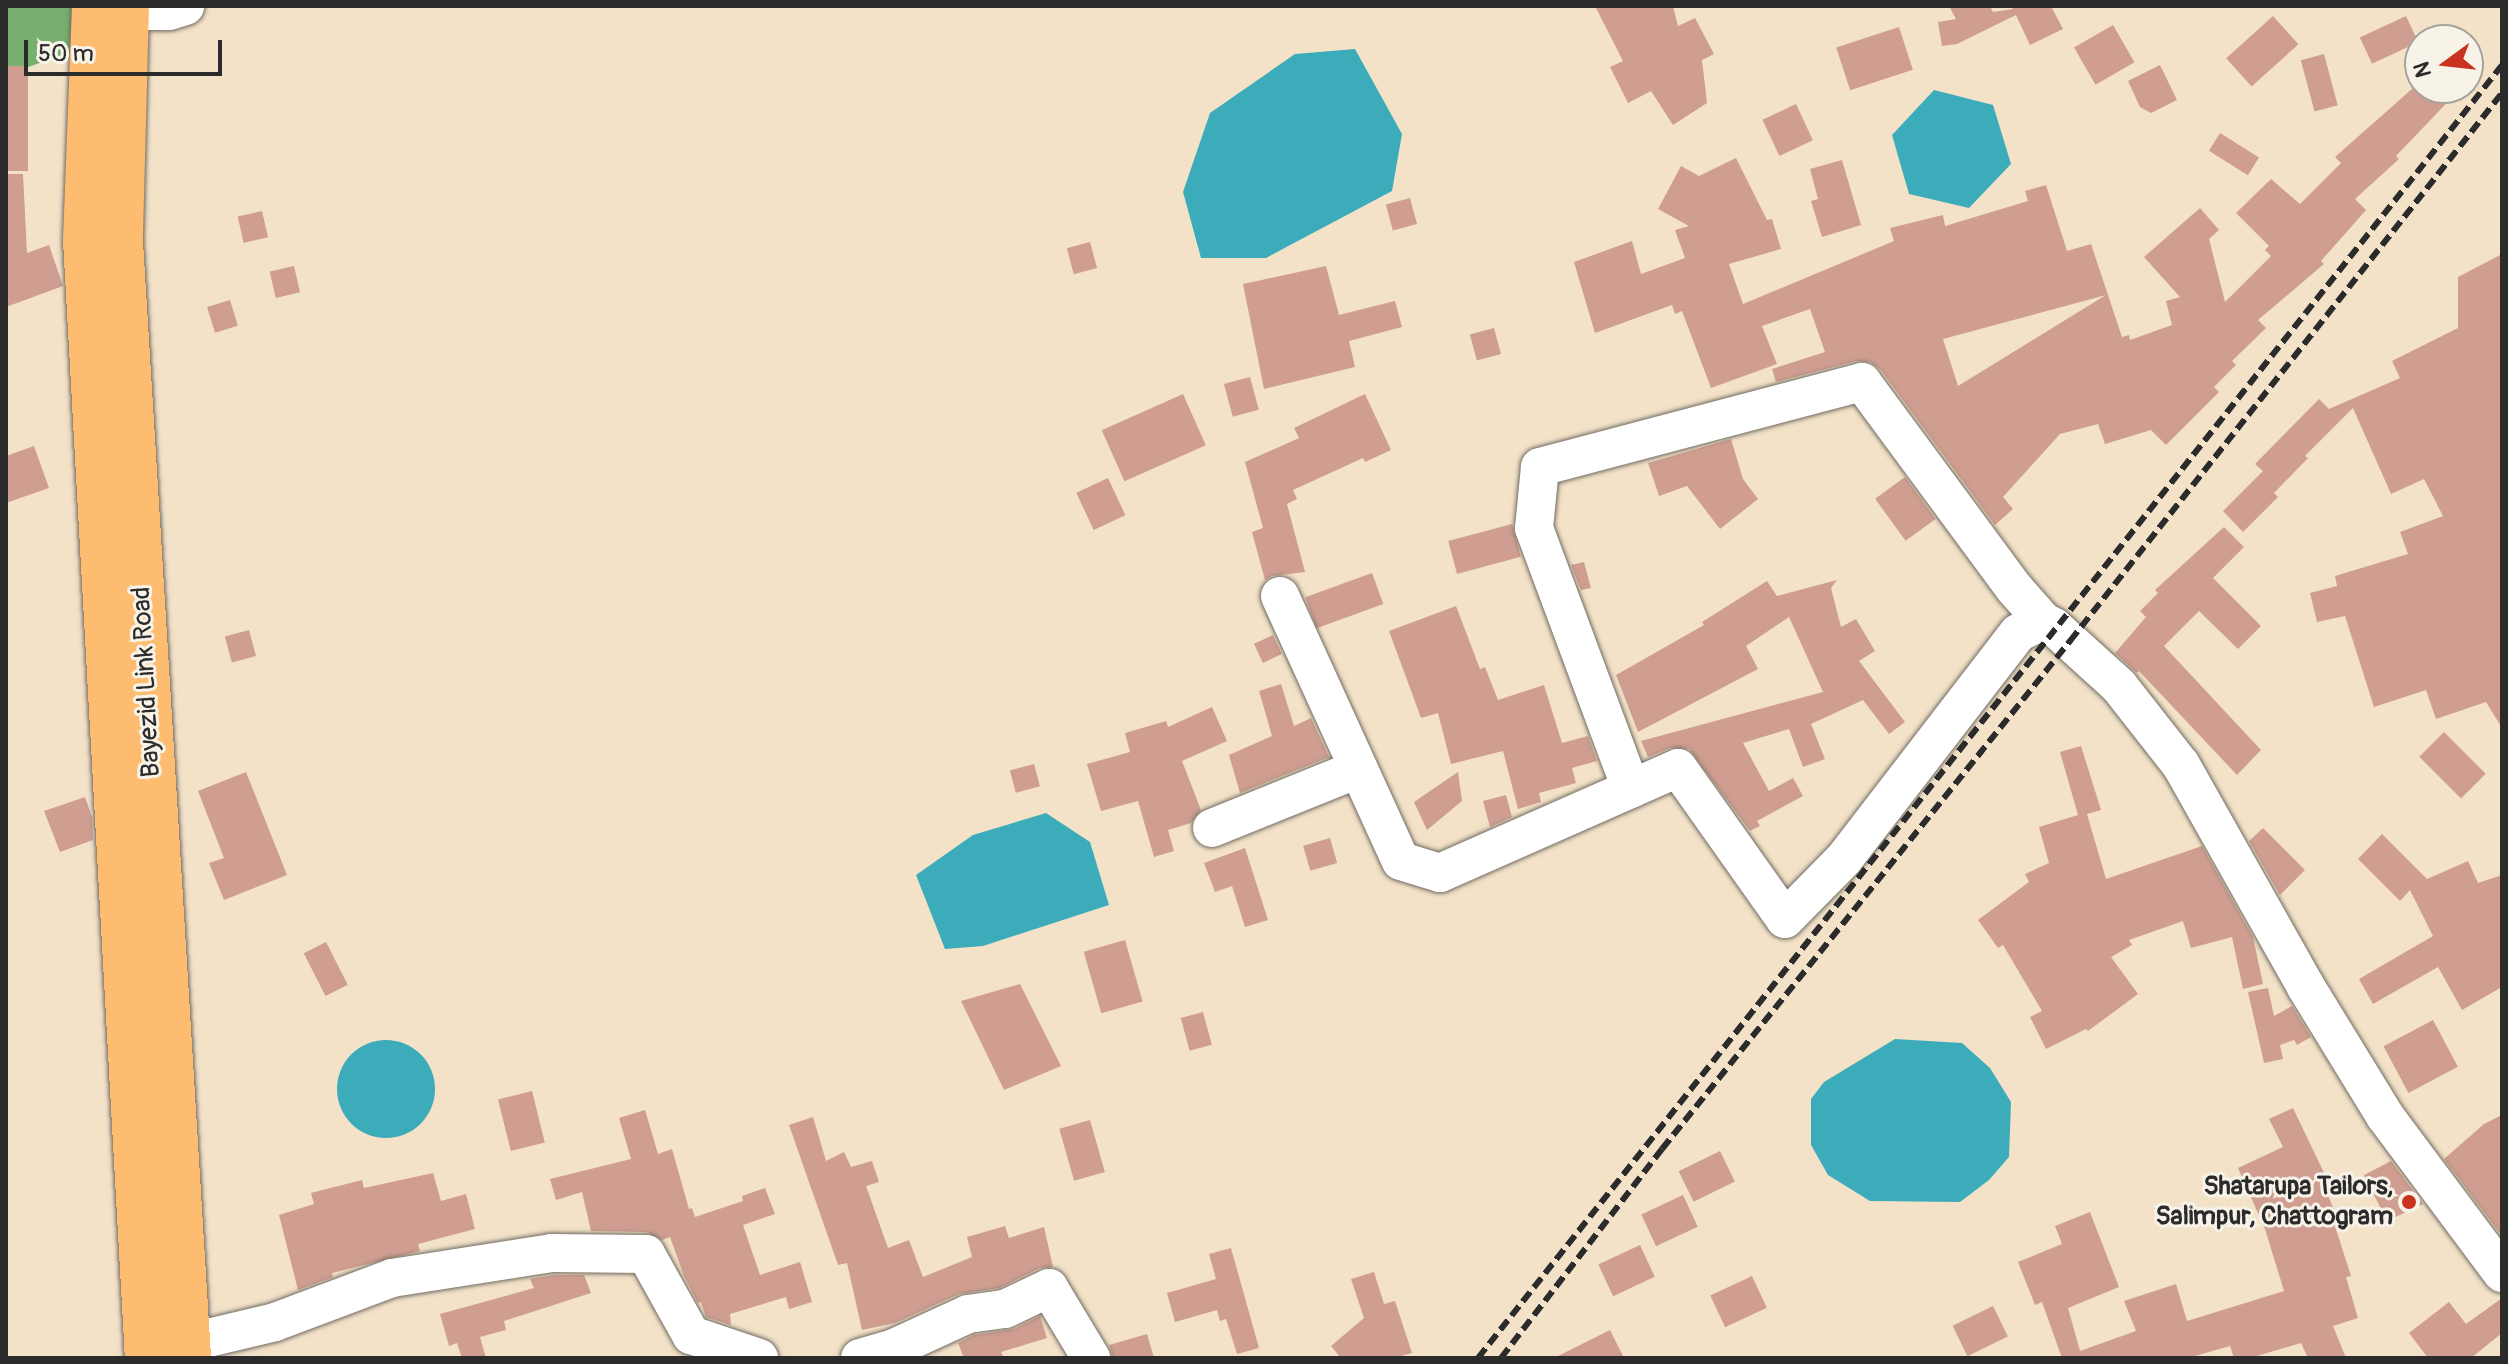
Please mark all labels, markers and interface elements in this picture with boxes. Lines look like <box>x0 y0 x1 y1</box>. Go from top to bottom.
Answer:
scale bar <box>28 24 226 74</box>
north arrow <box>2404 24 2484 104</box>
text: 50 m <box>38 39 94 68</box>
text: N <box>2407 59 2438 81</box>
street label: Bayezid Link Road <box>126 586 168 778</box>
place label: Shatarupa Tailors, Salimpur, Chattogram <box>2155 1171 2393 1232</box>
marker: Shatarupa Tailors, Salimpur, Chattogram <box>2400 1193 2418 1211</box>

